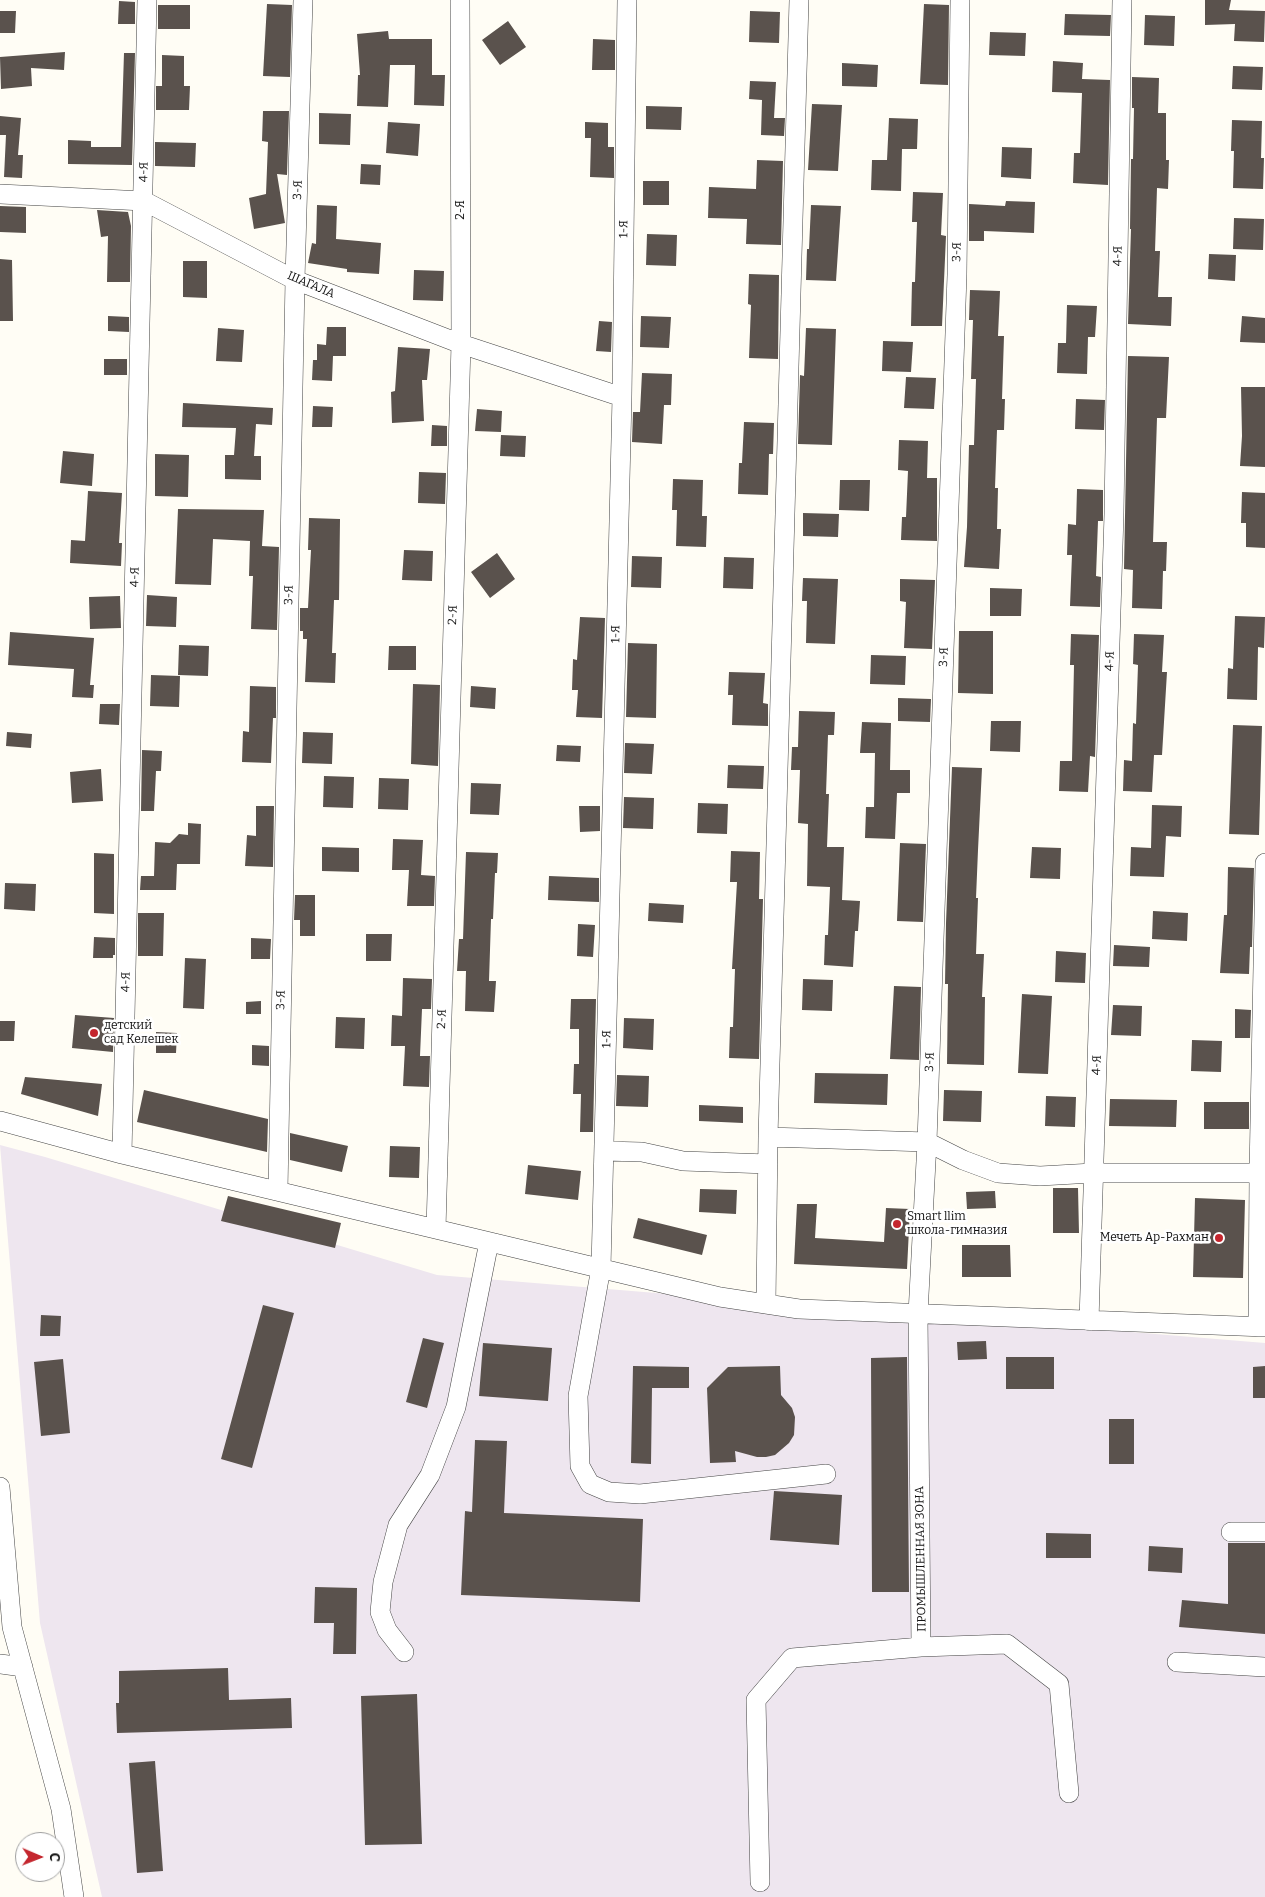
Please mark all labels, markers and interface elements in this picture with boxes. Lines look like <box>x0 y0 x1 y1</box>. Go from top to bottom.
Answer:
street label: 4-Я <box>137 162 151 182</box>
street label: 3-Я <box>290 180 306 200</box>
street label: 2-Я <box>454 200 468 220</box>
street label: 1-Я <box>617 220 631 238</box>
street label: 3-Я <box>950 242 964 262</box>
street label: 4-Я <box>1111 246 1125 266</box>
street label: ШАГАЛА <box>285 269 337 301</box>
street label: 4-Я <box>128 567 142 587</box>
street label: 3-Я <box>282 585 296 605</box>
street label: 2-Я <box>445 605 461 625</box>
street label: 1-Я <box>609 625 623 643</box>
street label: 3-Я <box>936 647 952 667</box>
street label: 4-Я <box>1102 651 1118 671</box>
street label: 4-Я <box>119 972 133 992</box>
street label: 3-Я <box>274 990 288 1010</box>
street label: 2-Я <box>434 1009 450 1029</box>
place label: детский сад Келешек <box>104 1019 178 1047</box>
marker: детский сад Келешек <box>88 1027 100 1039</box>
street label: 1-Я <box>600 1030 614 1048</box>
street label: 3-Я <box>922 1052 938 1072</box>
street label: 4-Я <box>1089 1055 1105 1075</box>
place label: Smart llim школа-гимназия <box>907 1210 1007 1238</box>
marker: Smart llim школа-гимназия <box>891 1218 903 1230</box>
place label: Мечеть Ар-Рахман <box>1100 1231 1209 1245</box>
marker: Мечеть Ар-Рахман <box>1213 1232 1225 1244</box>
street label: ПРОМЫШЛЕННАЯ ЗОНА <box>913 1486 929 1632</box>
north arrow <box>15 1832 65 1882</box>
text: С <box>46 1853 63 1862</box>

